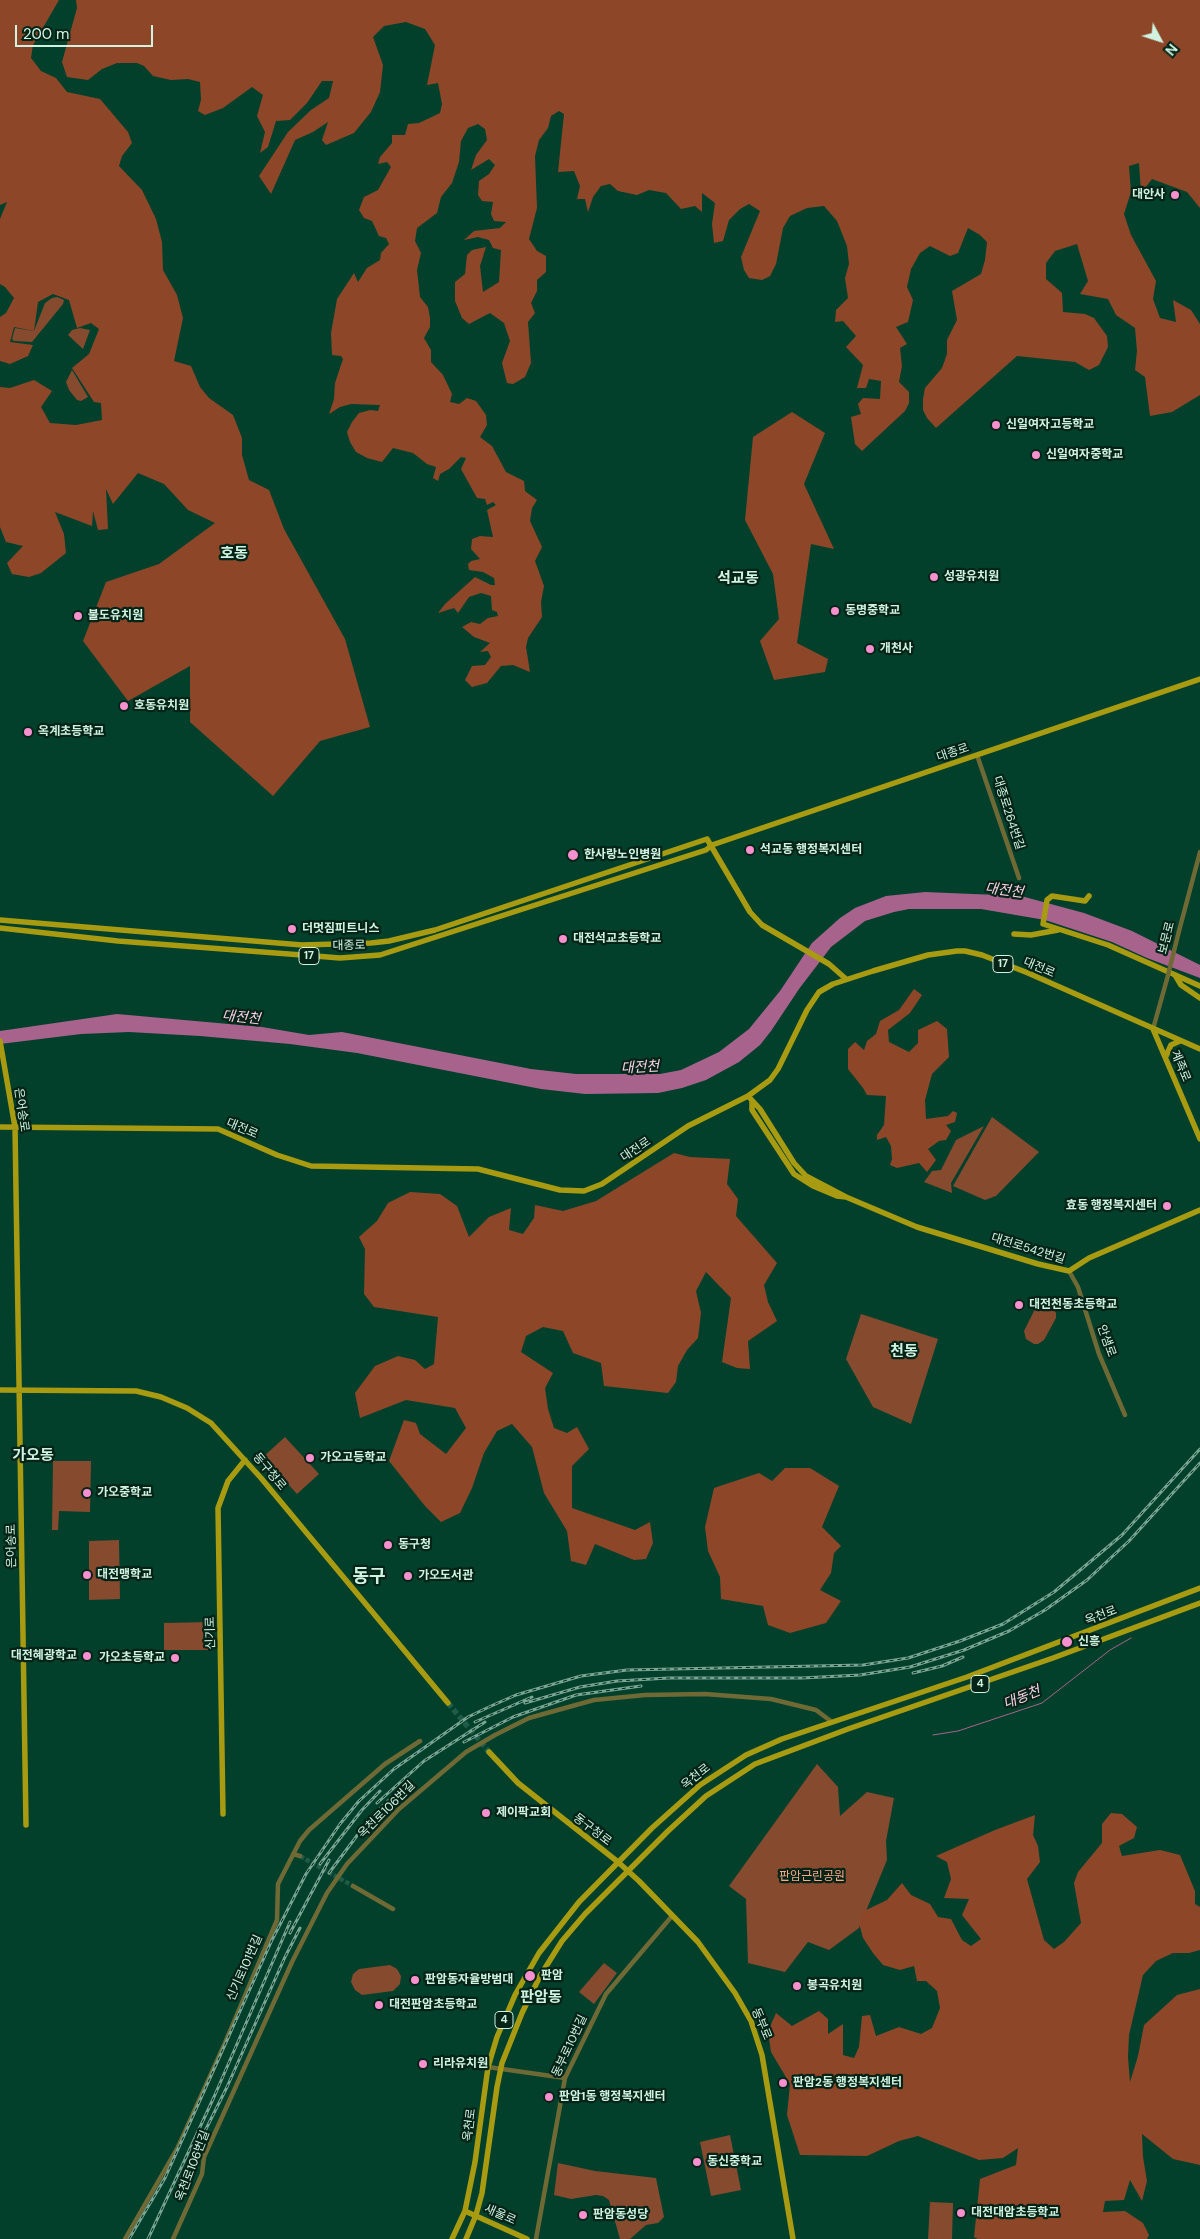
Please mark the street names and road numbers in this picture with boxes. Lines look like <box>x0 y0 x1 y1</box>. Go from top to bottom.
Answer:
street label: 대종로 <box>935 741 971 765</box>
street label: 대종로264번길 <box>989 774 1027 852</box>
street label: 보문로 <box>1156 920 1178 956</box>
street label: 대종로 <box>332 939 366 953</box>
road number: 17 <box>299 948 319 964</box>
street label: 대전로 <box>1021 955 1057 981</box>
road number: 17 <box>993 956 1013 972</box>
street label: 계족로 <box>1167 1048 1193 1084</box>
street label: 은어송로 <box>11 1087 31 1133</box>
street label: 대전로 <box>224 1116 260 1142</box>
street label: 대전로 <box>618 1135 654 1165</box>
street label: 대전로542번길 <box>989 1231 1067 1267</box>
street label: 안샘로 <box>1094 1323 1118 1359</box>
street label: 동구청로 <box>249 1450 289 1494</box>
street label: 은어송로 <box>4 1524 20 1568</box>
street label: 옥천로 <box>1083 1603 1119 1629</box>
street label: 신기로 <box>204 1616 218 1650</box>
road number: 4 <box>971 1676 989 1692</box>
street label: 옥천로 <box>679 1761 713 1793</box>
street label: 옥천로106번길 <box>356 1779 418 1841</box>
street label: 동구청로 <box>570 1811 614 1849</box>
street label: 신기로101번길 <box>224 1933 266 2003</box>
street label: 동부로 <box>748 2006 774 2042</box>
road number: 4 <box>495 2012 513 2028</box>
street label: 동부로10번길 <box>549 2013 591 2079</box>
street label: 옥천로 <box>461 2108 479 2142</box>
street label: 옥천로106번길 <box>173 2129 213 2203</box>
street label: 새울로 <box>482 2202 518 2228</box>

